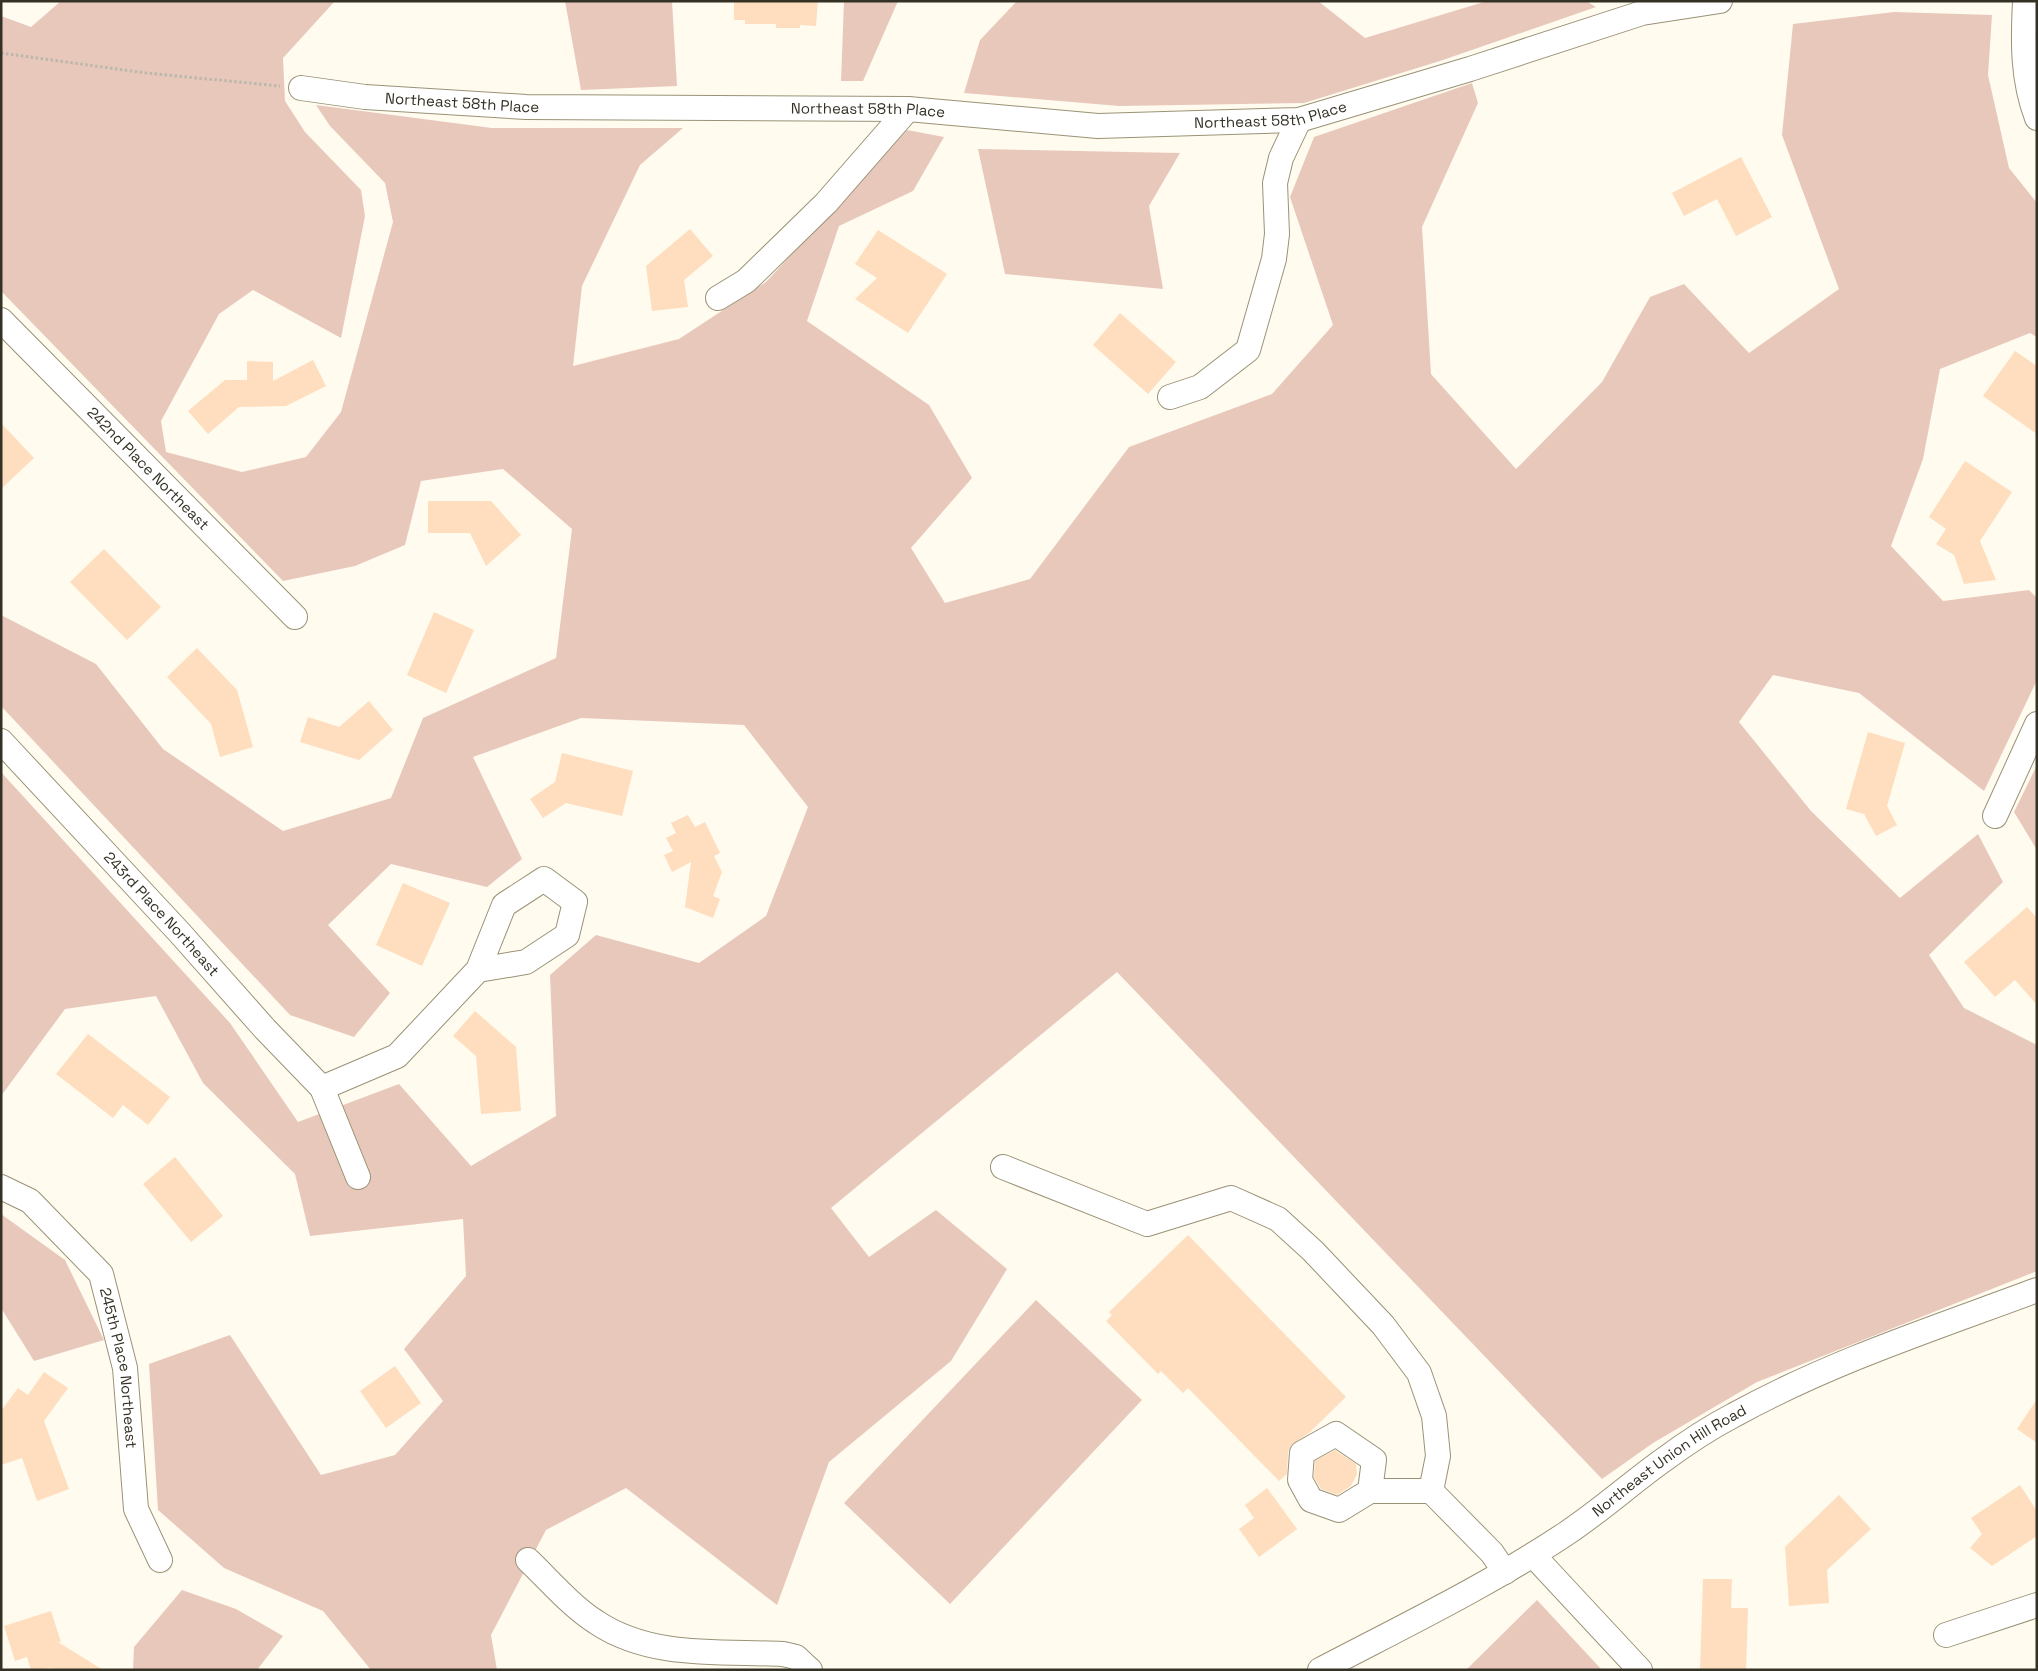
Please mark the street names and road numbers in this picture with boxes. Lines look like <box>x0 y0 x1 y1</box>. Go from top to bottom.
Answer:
street label: Northeast 58th Place <box>385 88 539 116</box>
street label: Northeast 58th Place <box>1194 96 1349 132</box>
street label: Northeast 58th Place <box>791 98 946 121</box>
street label: 242nd Place Northeast <box>83 403 214 534</box>
street label: 243rd Place Northeast <box>100 848 224 980</box>
street label: 245th Place Northeast <box>96 1286 141 1449</box>
street label: Northeast Union Hill Road <box>1588 1400 1749 1521</box>

